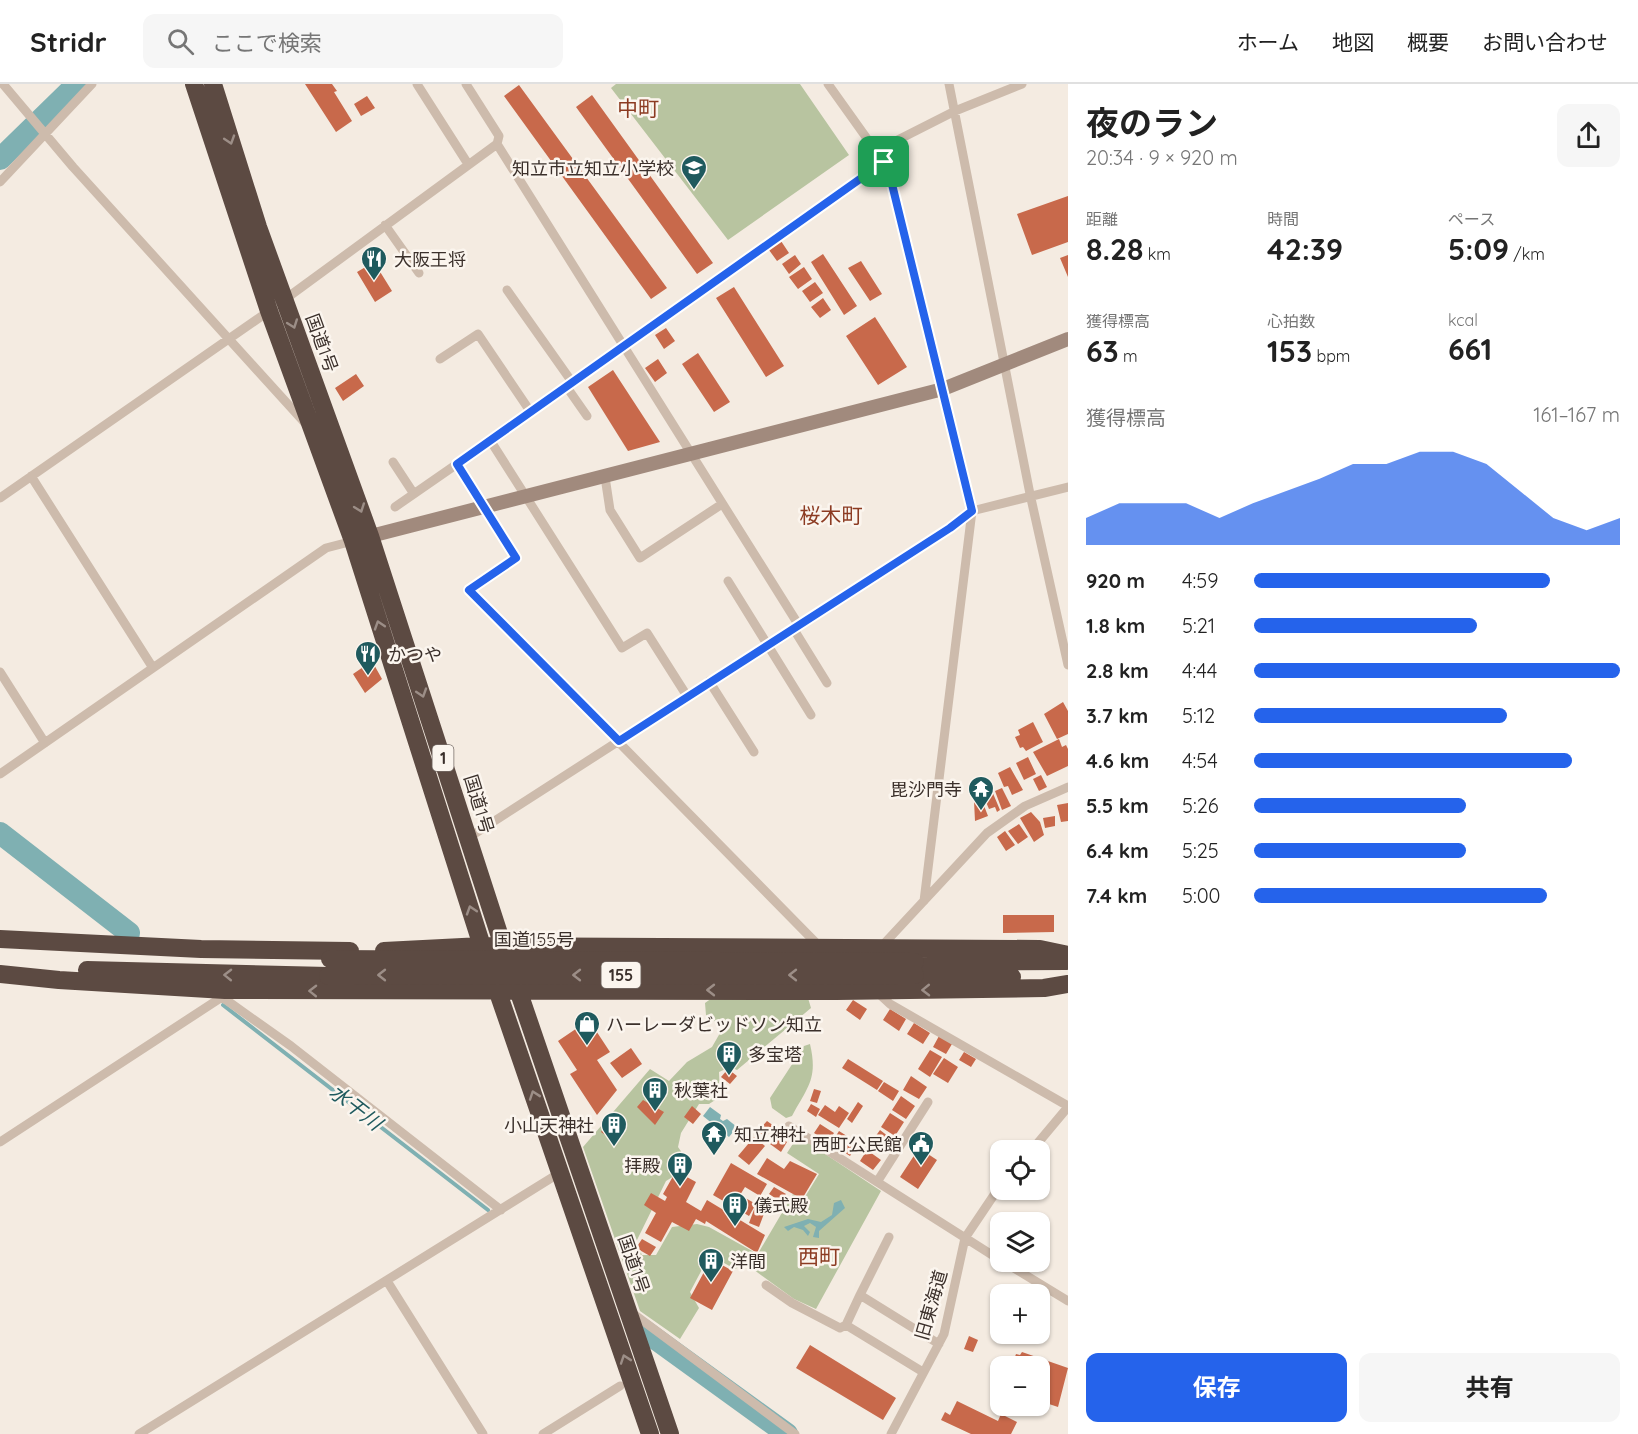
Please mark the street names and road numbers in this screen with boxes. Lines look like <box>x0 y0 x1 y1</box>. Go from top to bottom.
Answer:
street label: 国道1号 <box>301 311 343 375</box>
road number: 1 <box>432 745 454 771</box>
street label: 国道1号 <box>459 772 499 836</box>
street label: 国道155号 <box>494 928 574 951</box>
road number: 155 <box>602 962 640 988</box>
street label: 国道1号 <box>613 1232 655 1296</box>
street label: 旧東海道 <box>910 1267 952 1343</box>

